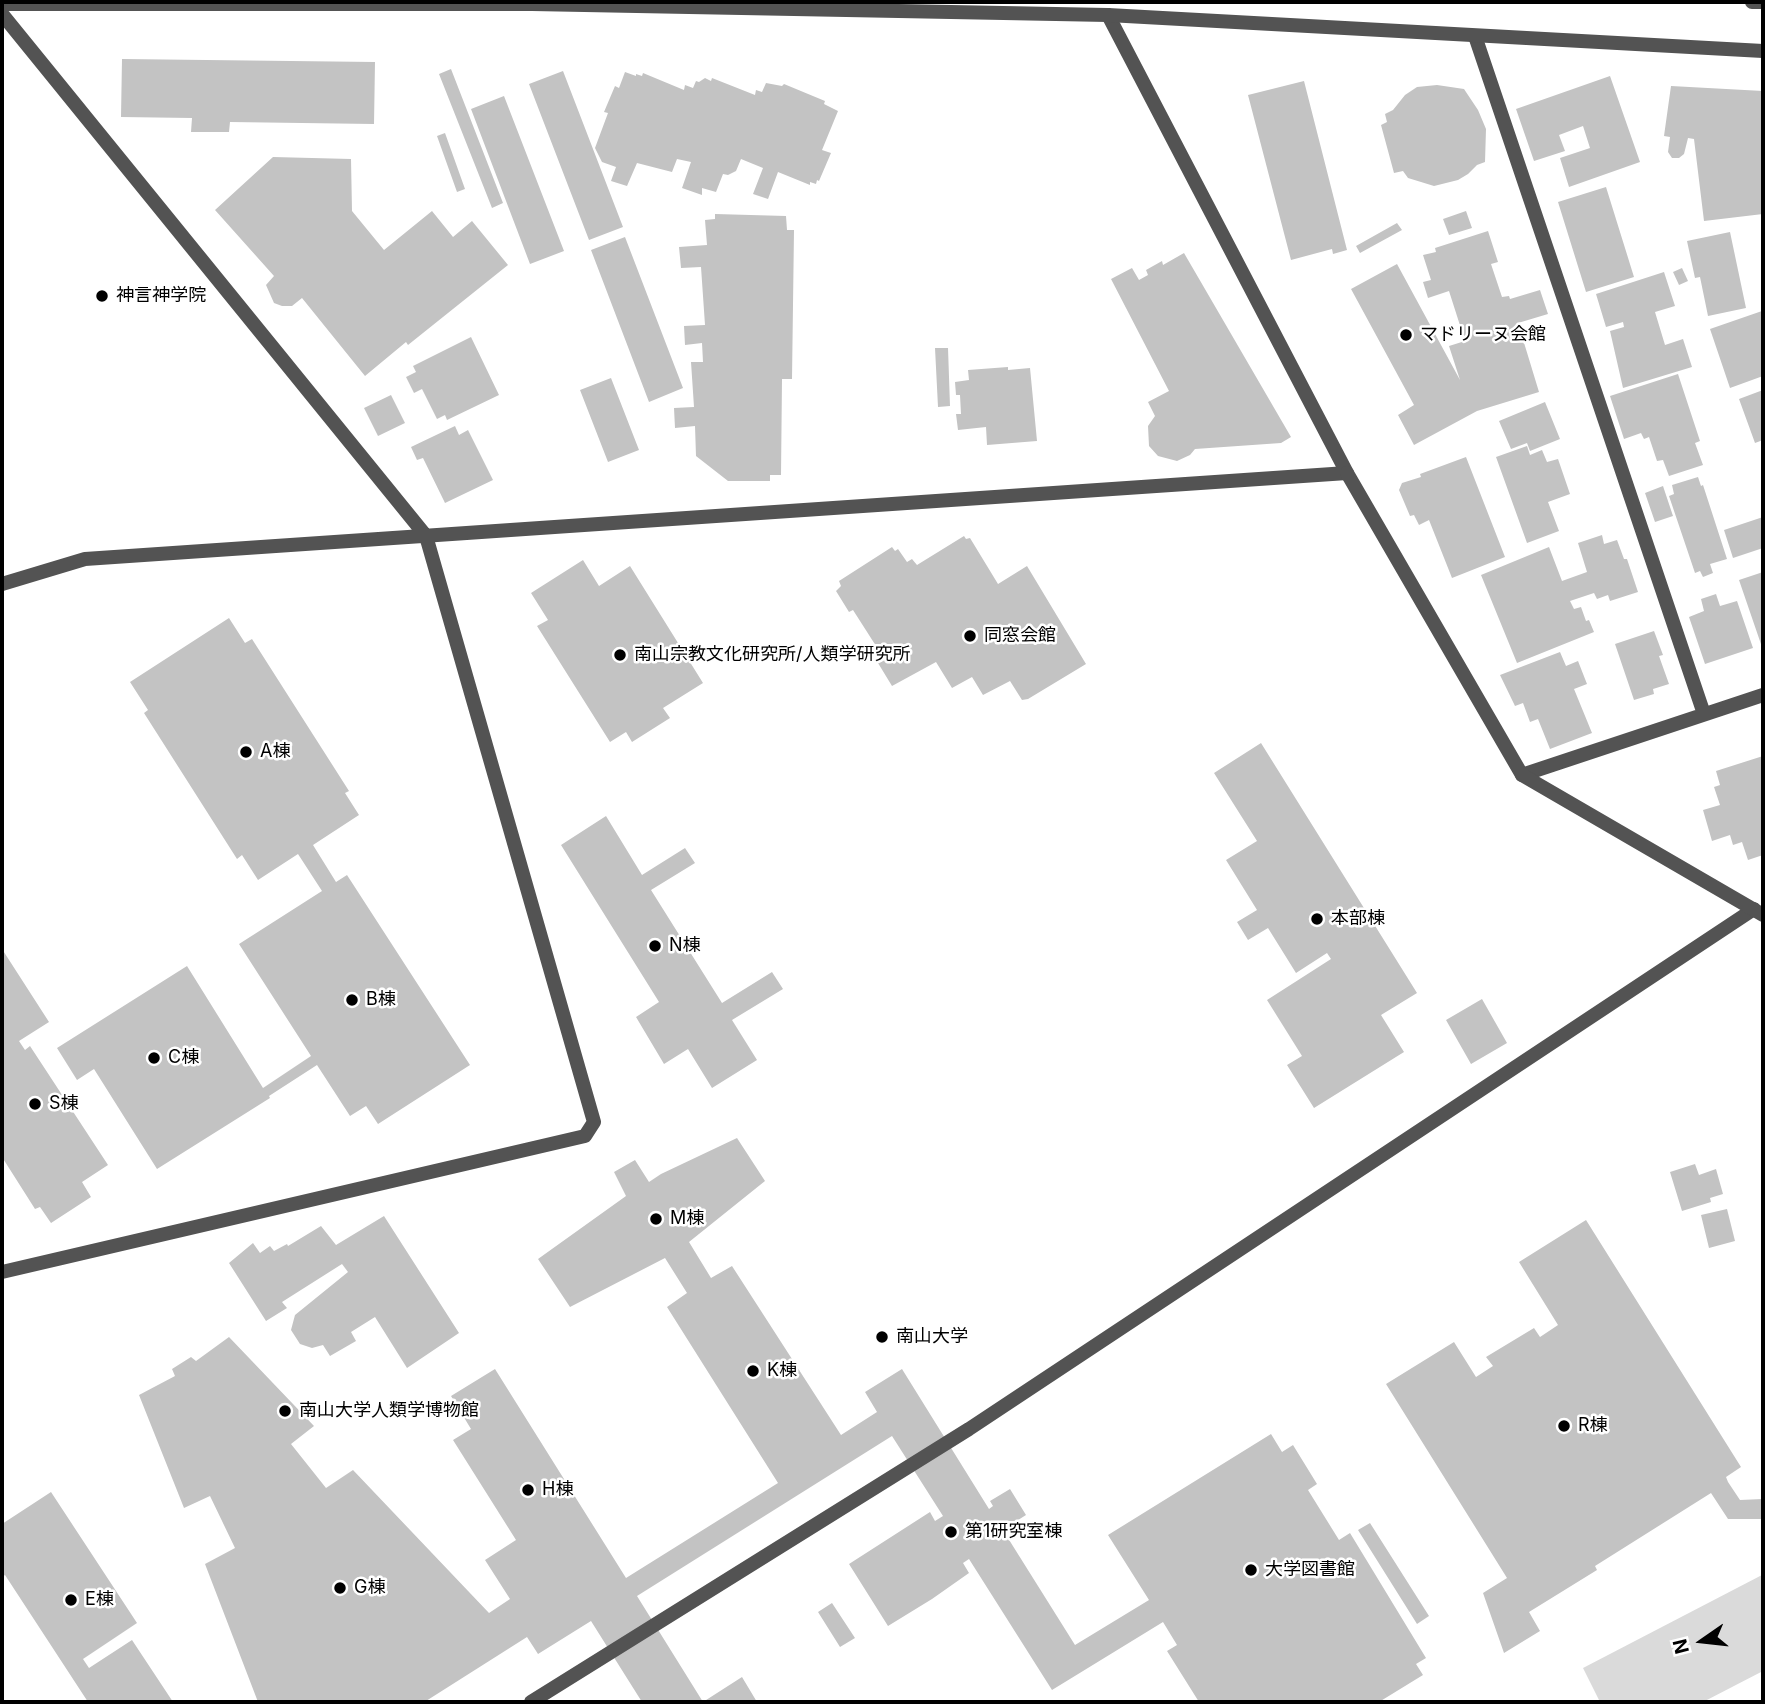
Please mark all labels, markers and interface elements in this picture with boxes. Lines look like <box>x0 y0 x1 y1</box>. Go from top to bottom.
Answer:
place label: 神言神学院 <box>116 285 206 307</box>
marker: 神言神学院 <box>94 288 110 304</box>
place label: マドリーヌ会館 <box>1420 324 1546 346</box>
marker: マドリーヌ会館 <box>1398 327 1414 343</box>
place label: 同窓会館 <box>984 625 1056 647</box>
marker: 同窓会館 <box>962 628 978 644</box>
place label: 南山宗教文化研究所/人類学研究所 <box>634 644 910 666</box>
marker: 南山宗教文化研究所/人類学研究所 <box>612 647 628 663</box>
place label: A棟 <box>260 741 290 763</box>
marker: A棟 <box>238 744 254 760</box>
place label: 本部棟 <box>1331 908 1385 930</box>
marker: 本部棟 <box>1309 911 1325 927</box>
place label: N棟 <box>669 935 701 957</box>
marker: N棟 <box>647 938 663 954</box>
place label: B棟 <box>366 989 396 1011</box>
marker: B棟 <box>344 992 360 1008</box>
place label: C棟 <box>168 1047 199 1069</box>
marker: C棟 <box>146 1050 162 1066</box>
place label: S棟 <box>49 1093 79 1115</box>
marker: S棟 <box>27 1096 43 1112</box>
place label: M棟 <box>670 1208 704 1230</box>
marker: M棟 <box>648 1211 664 1227</box>
place label: 南山大学 <box>896 1326 968 1348</box>
marker: 南山大学 <box>874 1329 890 1345</box>
place label: K棟 <box>767 1360 797 1382</box>
marker: K棟 <box>745 1363 761 1379</box>
place label: 南山大学人類学博物館 <box>299 1400 479 1422</box>
marker: 南山大学人類学博物館 <box>277 1403 293 1419</box>
place label: R棟 <box>1578 1415 1608 1437</box>
marker: R棟 <box>1556 1418 1572 1434</box>
place label: H棟 <box>542 1479 573 1501</box>
marker: H棟 <box>520 1482 536 1498</box>
place label: 第1研究室棟 <box>965 1521 1062 1543</box>
marker: 第1研究室棟 <box>943 1524 959 1540</box>
place label: 大学図書館 <box>1265 1559 1355 1581</box>
marker: 大学図書館 <box>1243 1562 1259 1578</box>
place label: G棟 <box>354 1577 385 1599</box>
marker: G棟 <box>332 1580 348 1596</box>
place label: E棟 <box>85 1589 114 1611</box>
marker: E棟 <box>63 1592 79 1608</box>
north arrow <box>1667 1606 1737 1676</box>
text: N <box>1668 1636 1694 1656</box>

